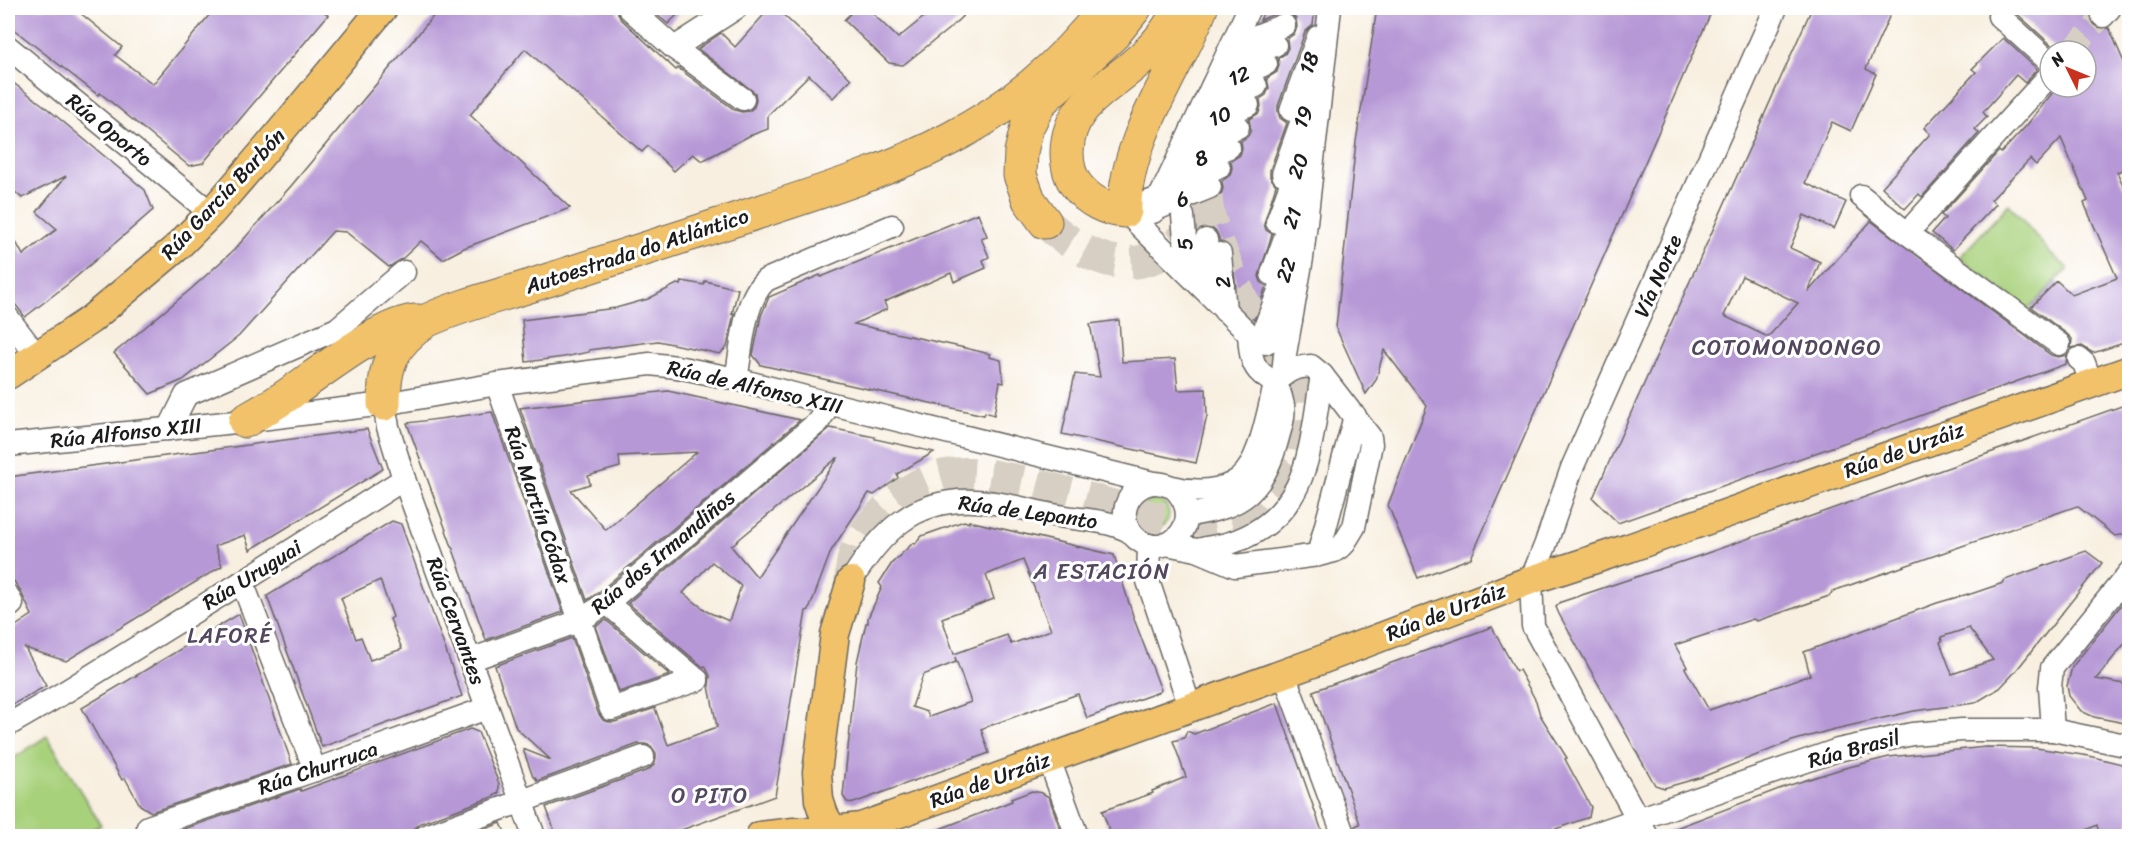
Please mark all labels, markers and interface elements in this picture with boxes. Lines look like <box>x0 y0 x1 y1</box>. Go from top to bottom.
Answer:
north arrow <box>2038 39 2098 99</box>
text: N <box>2042 45 2072 74</box>
street label: 18 <box>1287 46 1331 80</box>
street label: 12 <box>1222 54 1256 98</box>
street label: Rúa Oporto <box>57 83 161 177</box>
street label: 10 <box>1203 94 1237 138</box>
street label: 19 <box>1281 100 1325 134</box>
street label: Rúa García Barbón <box>151 119 295 269</box>
street label: 8 <box>1188 138 1215 178</box>
street label: 20 <box>1276 148 1320 184</box>
street label: 6 <box>1169 179 1195 219</box>
street label: Autoestrada do Atlántico <box>519 197 754 305</box>
street label: 21 <box>1271 202 1313 234</box>
street label: Vía Norte <box>1623 228 1693 324</box>
street label: 5 <box>1165 236 1204 252</box>
street label: 22 <box>1264 252 1308 288</box>
street label: 2 <box>1204 274 1242 290</box>
district label: COTOMONDONGO <box>1692 328 1882 367</box>
street label: Rúa de Alfonso XIII <box>664 348 847 426</box>
street label: Rúa Alfonso XIII <box>49 406 204 460</box>
street label: Rúa de Urzáiz <box>1838 410 1971 489</box>
street label: Rúa Martín Códax <box>493 421 583 589</box>
street label: Rúa dos Irmandiños <box>582 479 745 625</box>
street label: Rúa de Lepanto <box>956 483 1100 541</box>
street label: Rúa Uruguai <box>194 529 311 621</box>
street label: Rúa Cervantes <box>415 552 497 691</box>
district label: A ESTACIÓN <box>1032 552 1171 591</box>
street label: Rúa de Urzáiz <box>1380 571 1513 652</box>
district label: LAFORÉ <box>187 616 273 655</box>
street label: Rúa Brasil <box>1804 718 1905 780</box>
street label: Rúa Churruca <box>253 730 384 806</box>
street label: Rúa de Urzáiz <box>924 740 1057 819</box>
district label: O PITO <box>671 776 749 815</box>

